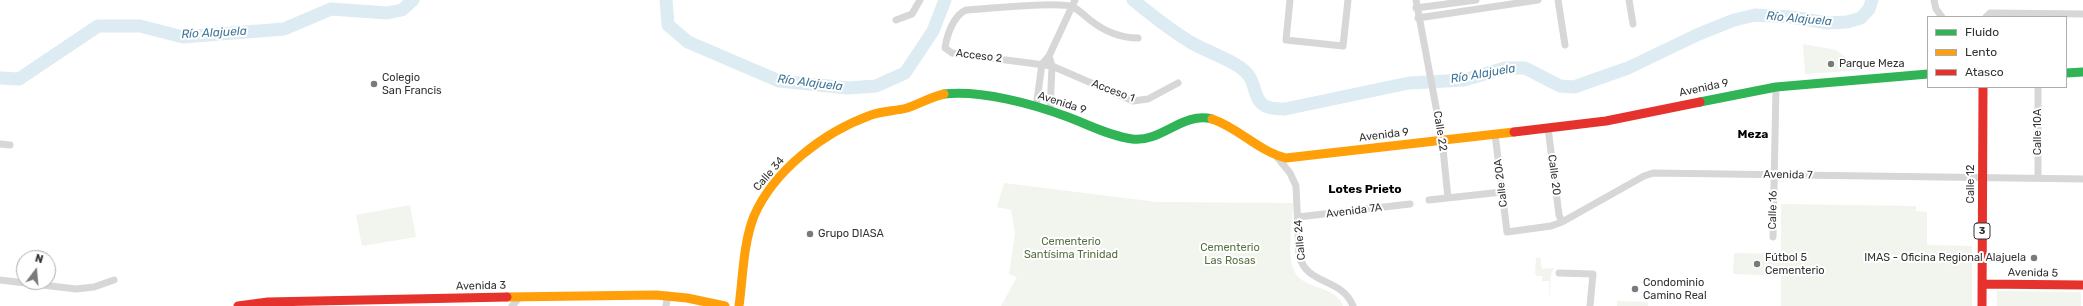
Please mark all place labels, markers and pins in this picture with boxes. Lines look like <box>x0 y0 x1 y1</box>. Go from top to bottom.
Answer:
place label: Parque Meza <box>1839 57 1905 71</box>
marker: Parque Meza <box>1826 59 1836 69</box>
place label: Colegio San Francis <box>382 71 442 97</box>
marker: Colegio San Francis <box>369 79 379 89</box>
place label: Grupo DIASA <box>818 227 884 241</box>
marker: Grupo DIASA <box>805 229 815 239</box>
place label: Fútbol 5 Cementerio <box>1765 251 1825 277</box>
place label: IMAS - Oficina Regional Alajuela <box>1864 251 2026 265</box>
marker: IMAS - Oficina Regional Alajuela <box>2029 253 2039 263</box>
marker: Fútbol 5 Cementerio <box>1752 259 1762 269</box>
place label: Condominio Camino Real <box>1643 276 1707 302</box>
marker: Condominio Camino Real <box>1630 284 1640 294</box>

